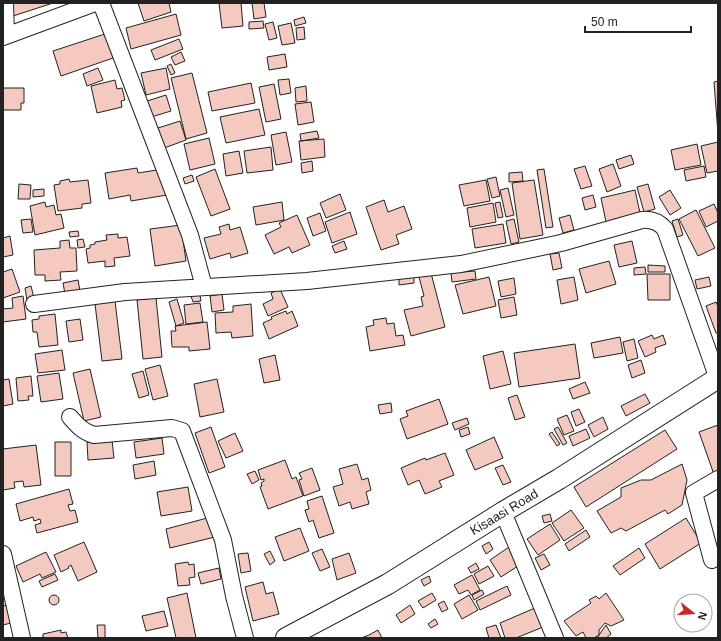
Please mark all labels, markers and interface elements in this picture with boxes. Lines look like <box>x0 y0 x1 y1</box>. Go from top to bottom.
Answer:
scale bar <box>585 8 691 34</box>
text: 50 m <box>591 15 618 29</box>
street label: Kisaasi Road <box>467 486 541 538</box>
north arrow <box>673 593 713 633</box>
text: N <box>696 610 709 622</box>

